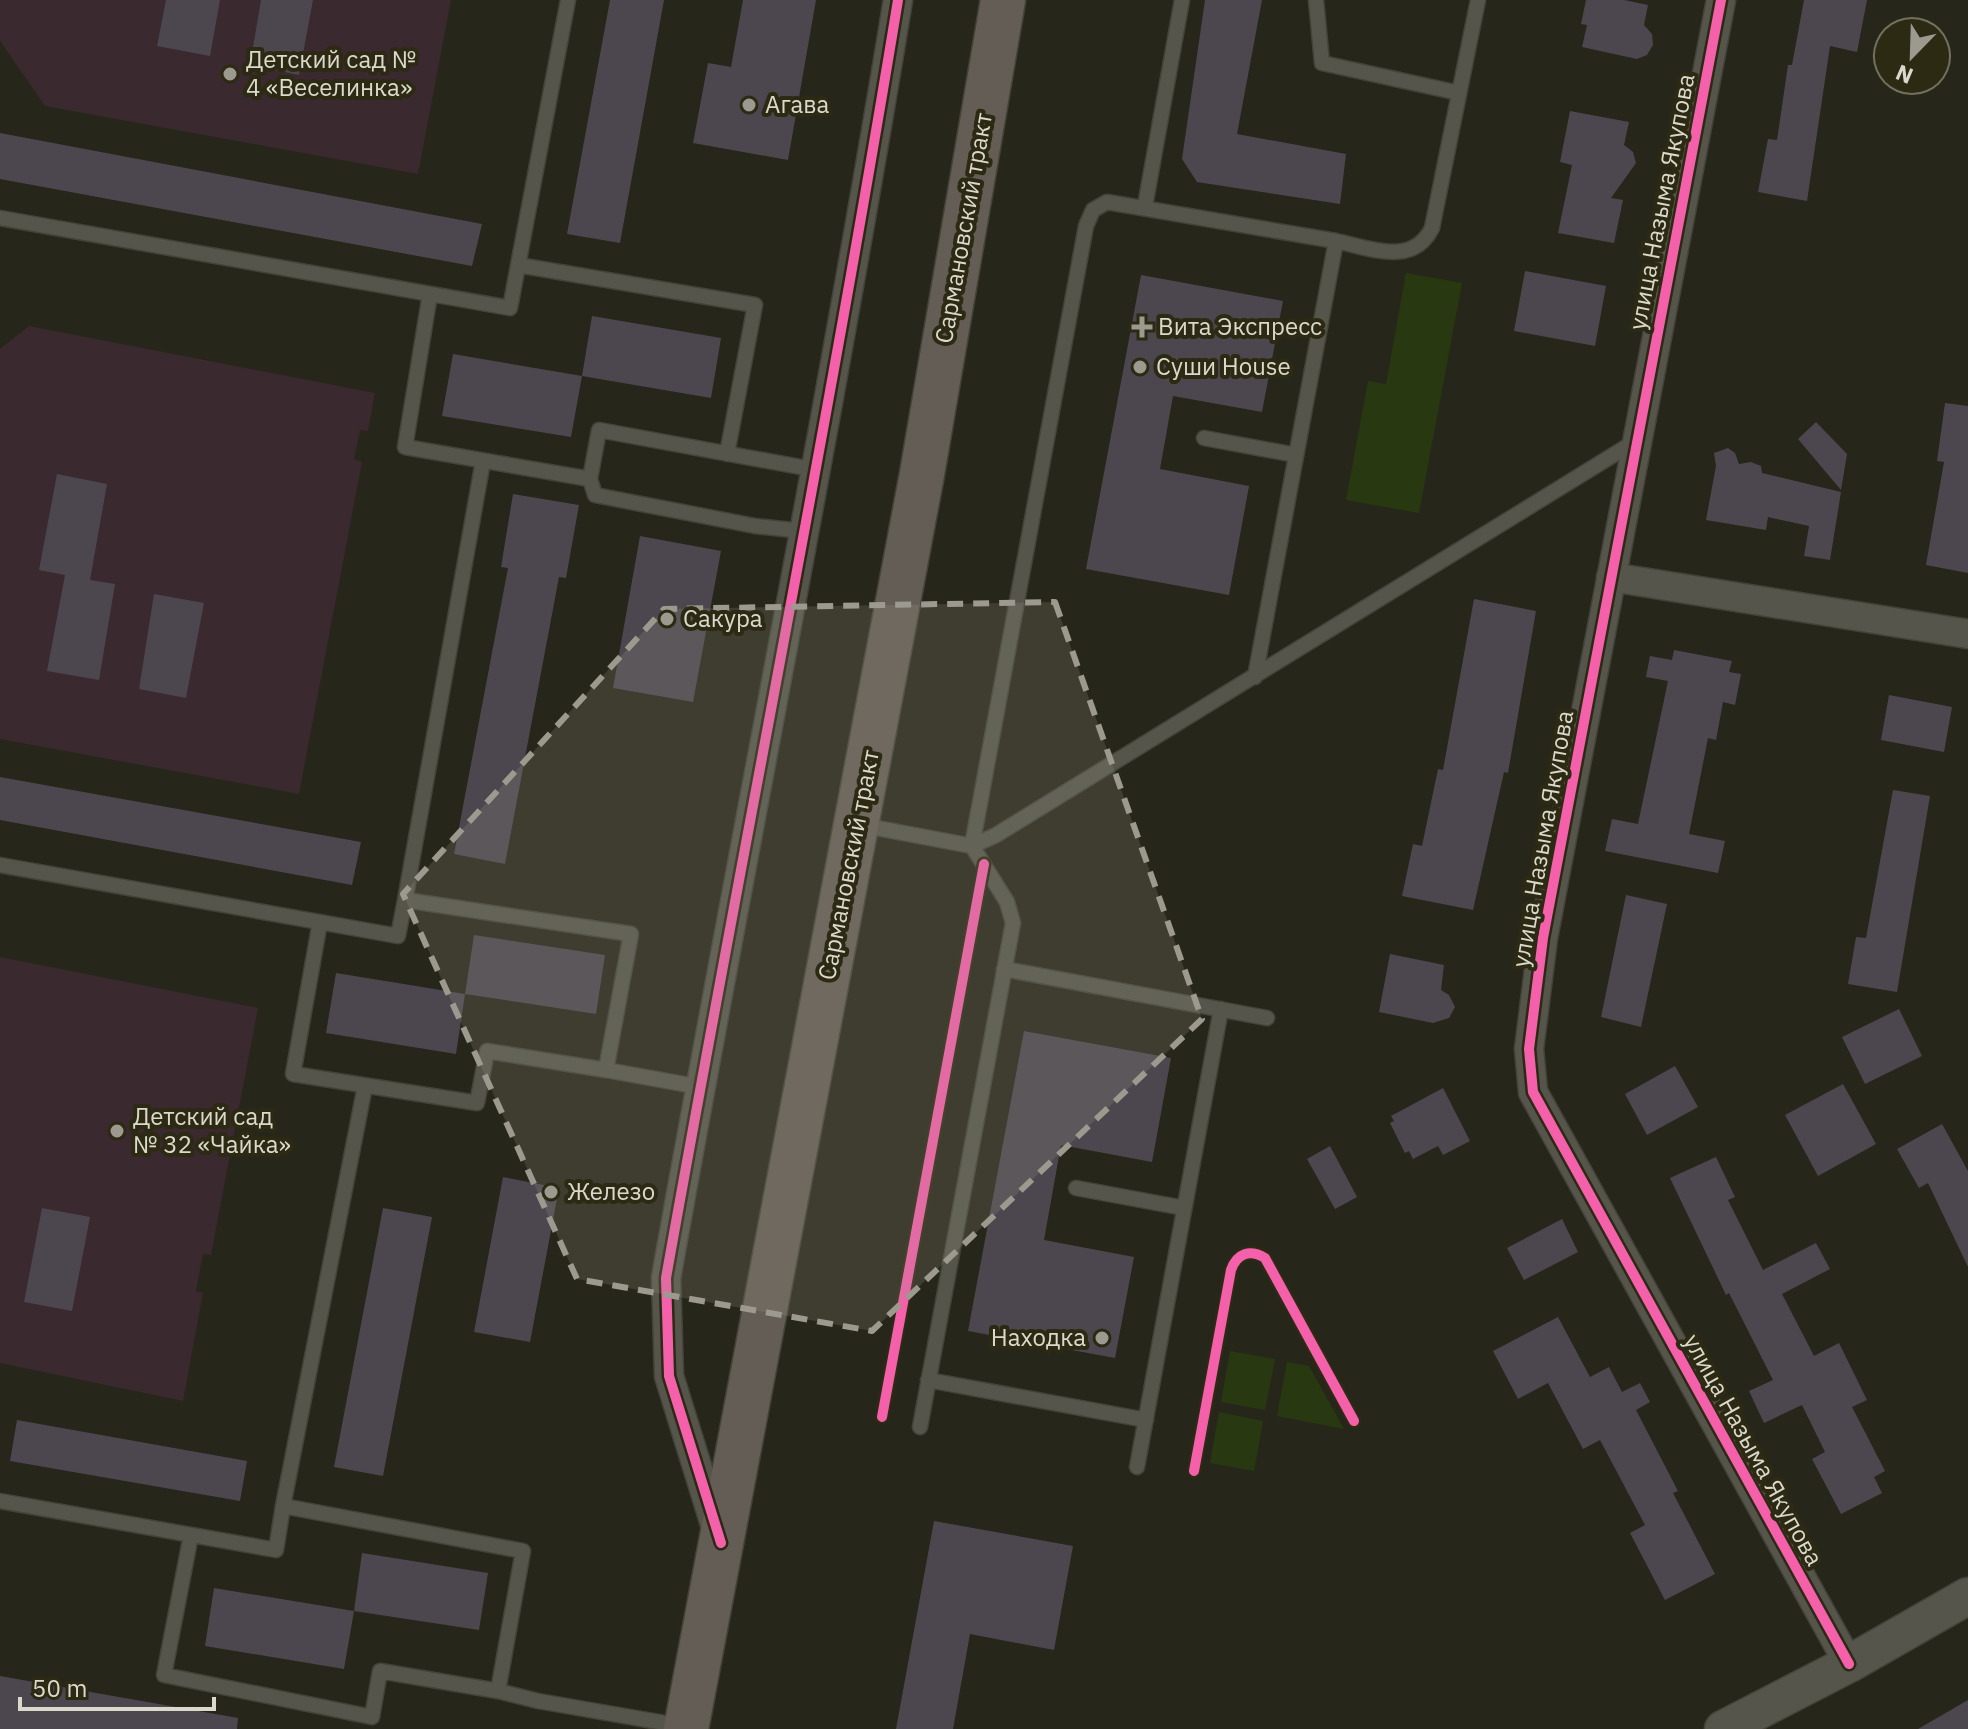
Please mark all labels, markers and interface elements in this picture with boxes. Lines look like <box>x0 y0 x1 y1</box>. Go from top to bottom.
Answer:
north arrow <box>1872 16 1952 96</box>
place label: Детский сад № 4 «Веселинка» <box>246 43 416 103</box>
text: N <box>1891 58 1917 91</box>
marker: Детский сад № 4 «Веселинка» <box>221 65 239 83</box>
street label: улица Назыма Якупова <box>1620 71 1702 333</box>
place label: Агава <box>765 88 830 120</box>
marker: Агава <box>740 96 758 114</box>
street label: Сармановский тракт <box>927 110 999 346</box>
place label: Вита Экспресс <box>1158 310 1322 342</box>
marker: Вита Экспресс <box>1133 318 1151 336</box>
place label: Суши House <box>1156 350 1291 382</box>
marker: Суши House <box>1131 358 1149 376</box>
place label: Сакура <box>683 602 763 634</box>
marker: Сакура <box>658 610 676 628</box>
street label: улица Назыма Якупова <box>1504 708 1580 970</box>
street label: Сармановский тракт <box>810 747 886 983</box>
place label: Детский сад № 32 «Чайка» <box>133 1100 291 1160</box>
marker: Детский сад № 32 «Чайка» <box>108 1122 126 1140</box>
place label: Железо <box>567 1175 655 1207</box>
marker: Железо <box>542 1183 560 1201</box>
place label: Находка <box>991 1321 1086 1353</box>
street label: улица Назыма Якупова <box>1677 1328 1831 1571</box>
marker: Находка <box>1093 1329 1111 1347</box>
scale bar <box>20 1661 214 1711</box>
text: 50 m <box>32 1672 87 1704</box>

